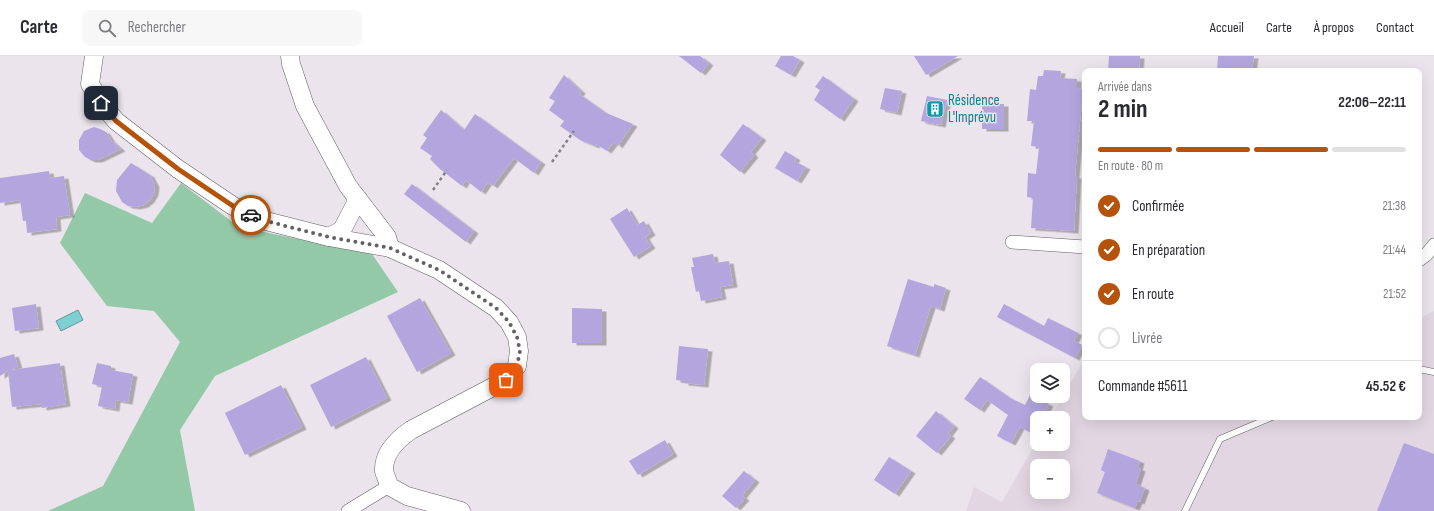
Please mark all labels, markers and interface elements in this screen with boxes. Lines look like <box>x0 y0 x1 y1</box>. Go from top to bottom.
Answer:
search box <box>82 10 362 46</box>
text: Carte <box>20 16 58 39</box>
icon: search <box>96 17 118 39</box>
text: Rechercher <box>128 18 186 37</box>
text: Accueil <box>1210 19 1244 36</box>
text: Carte <box>1266 19 1292 36</box>
text: À propos <box>1314 19 1354 36</box>
text: Contact <box>1376 19 1414 36</box>
text: Arrivée dans <box>1098 79 1152 95</box>
pin <box>84 86 118 120</box>
place label: Résidence L'Imprévu <box>948 91 1000 127</box>
icon: home <box>90 92 112 114</box>
text: 22:06–22:11 <box>1338 93 1406 112</box>
text: 2 min <box>1098 94 1148 125</box>
building icon: Résidence L'Imprévu <box>925 99 945 119</box>
text: En route · 80 m <box>1098 158 1163 174</box>
courier <box>231 195 271 235</box>
icon: check <box>1098 195 1120 217</box>
text: Confirmée <box>1132 197 1184 216</box>
text: 21:38 <box>1382 198 1406 214</box>
icon: car <box>240 204 262 226</box>
icon: check <box>1098 239 1120 261</box>
text: En préparation <box>1132 241 1205 260</box>
text: 21:44 <box>1383 242 1406 258</box>
icon: check <box>1098 283 1120 305</box>
text: En route <box>1132 285 1174 304</box>
text: 21:52 <box>1383 286 1406 302</box>
text: Livrée <box>1132 329 1162 348</box>
pin <box>489 363 523 397</box>
map controls <box>1030 363 1070 499</box>
button: layers <box>1030 363 1070 403</box>
icon: bag <box>495 369 517 391</box>
text: Commande #5611 <box>1098 377 1187 396</box>
text: 45.52 € <box>1366 377 1406 396</box>
button: + <box>1030 411 1070 451</box>
button: − <box>1030 459 1070 499</box>

